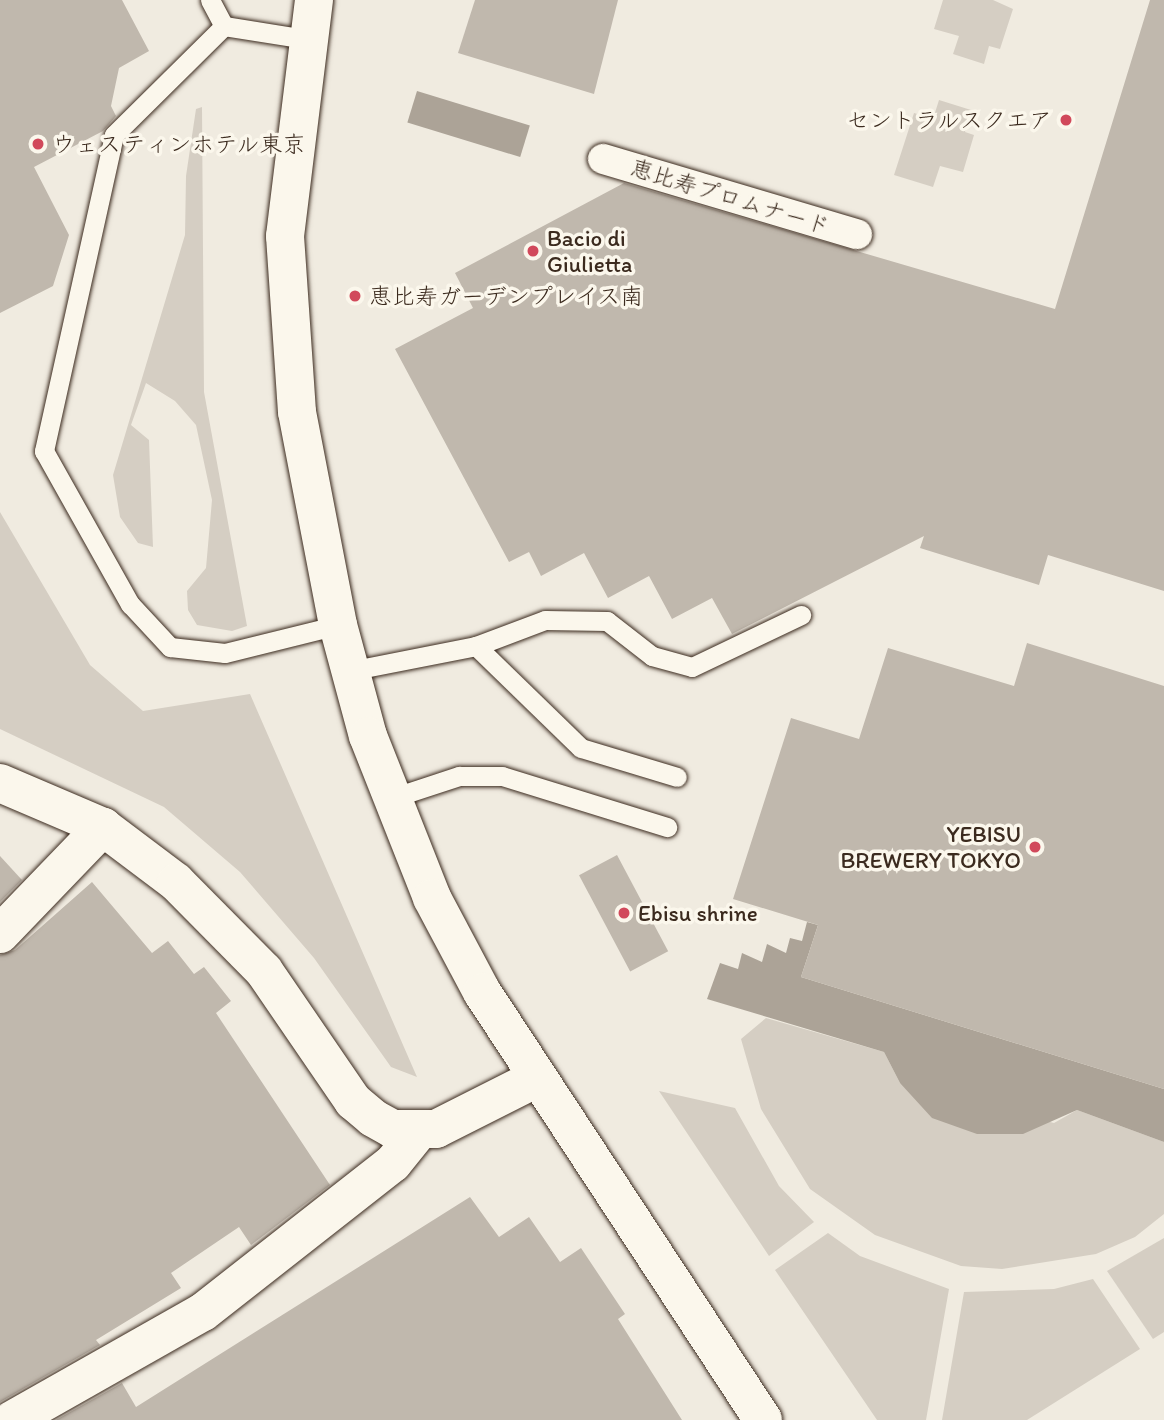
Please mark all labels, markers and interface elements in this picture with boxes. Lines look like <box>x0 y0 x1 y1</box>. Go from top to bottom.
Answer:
place label: セントラルスクエア <box>845 106 1052 134</box>
marker: セントラルスクエア <box>1058 112 1074 128</box>
place label: ウェスティンホテル東京 <box>52 130 305 158</box>
marker: ウェスティンホテル東京 <box>30 136 46 152</box>
street label: 恵比寿プロムナード <box>627 154 833 240</box>
place label: Bacio di Giulietta <box>547 224 632 278</box>
marker: Bacio di Giulietta <box>525 243 541 259</box>
place label: 恵比寿ガーデンプレイス南 <box>369 282 645 310</box>
marker: 恵比寿ガーデンプレイス南 <box>347 288 363 304</box>
place label: YEBISU BREWERY TOKYO <box>841 820 1021 874</box>
marker: YEBISU BREWERY TOKYO <box>1027 839 1043 855</box>
place label: Ebisu shrine <box>638 899 757 927</box>
marker: Ebisu shrine <box>616 905 632 921</box>

